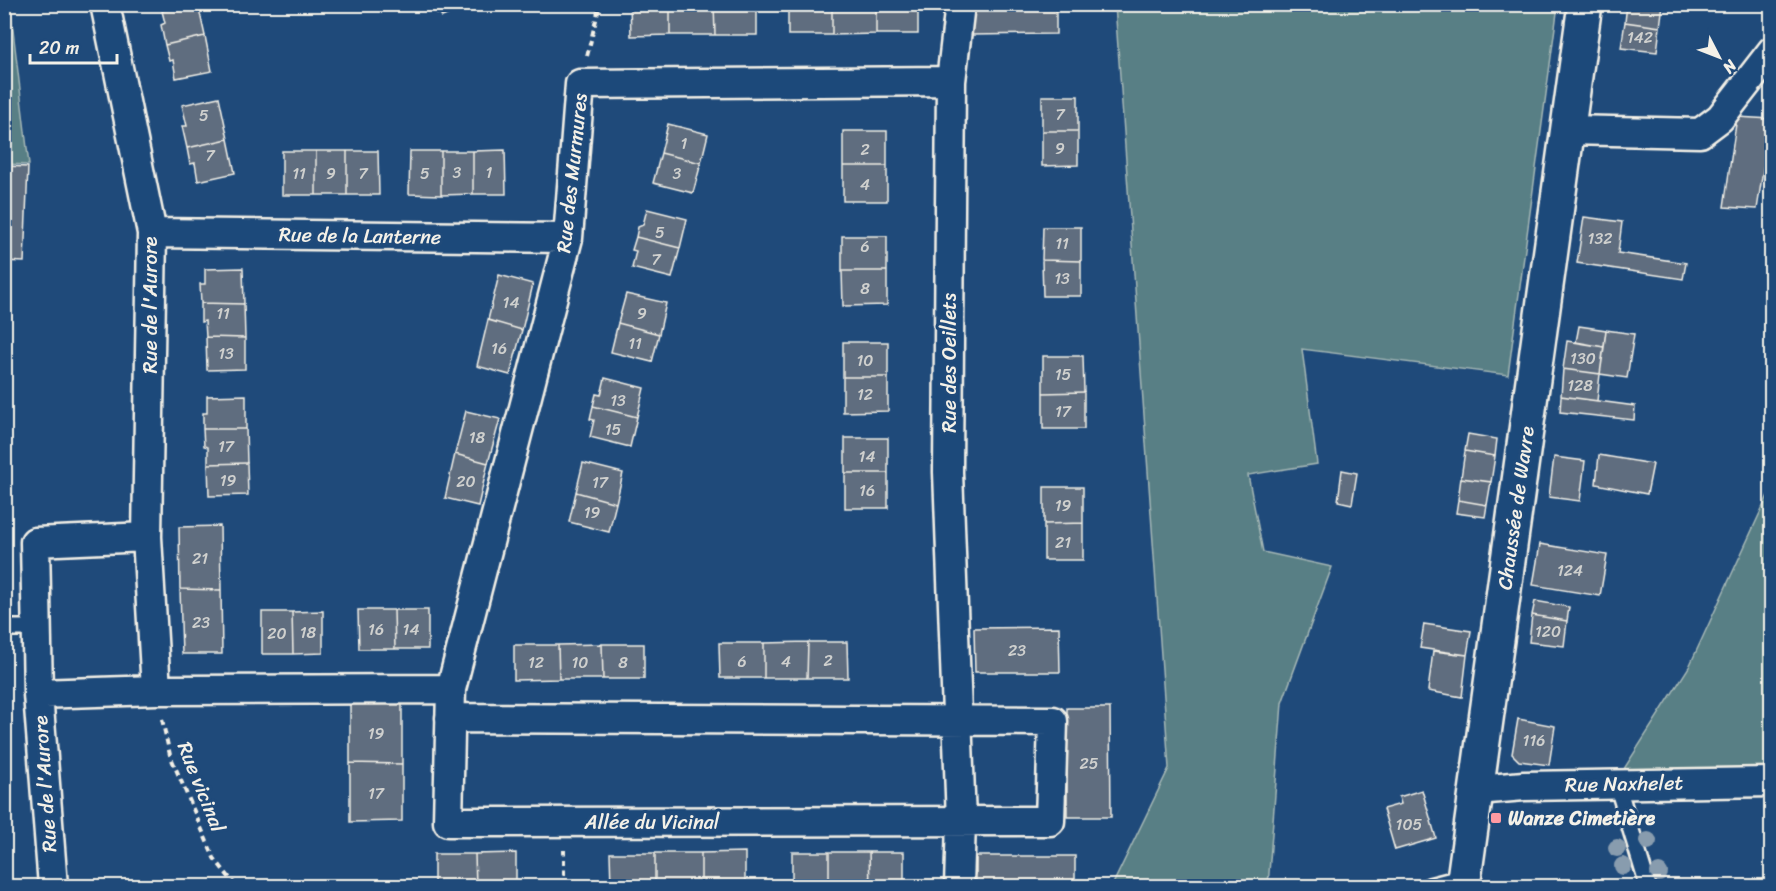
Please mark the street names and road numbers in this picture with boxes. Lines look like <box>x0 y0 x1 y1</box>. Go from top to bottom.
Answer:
street label: Rue des Murmures <box>546 91 598 255</box>
street label: Rue de la Lanterne <box>278 217 442 255</box>
street label: Rue de l'Aurore <box>133 236 168 373</box>
street label: Rue des Oeillets <box>932 292 967 433</box>
street label: Chaussée de Wavre <box>1487 424 1545 592</box>
street label: Rue de l'Aurore <box>23 714 67 854</box>
street label: Rue vicinal <box>167 736 236 839</box>
street label: Rue Naxhelet <box>1565 765 1684 803</box>
street label: Allée du Vicinal <box>584 805 720 840</box>

